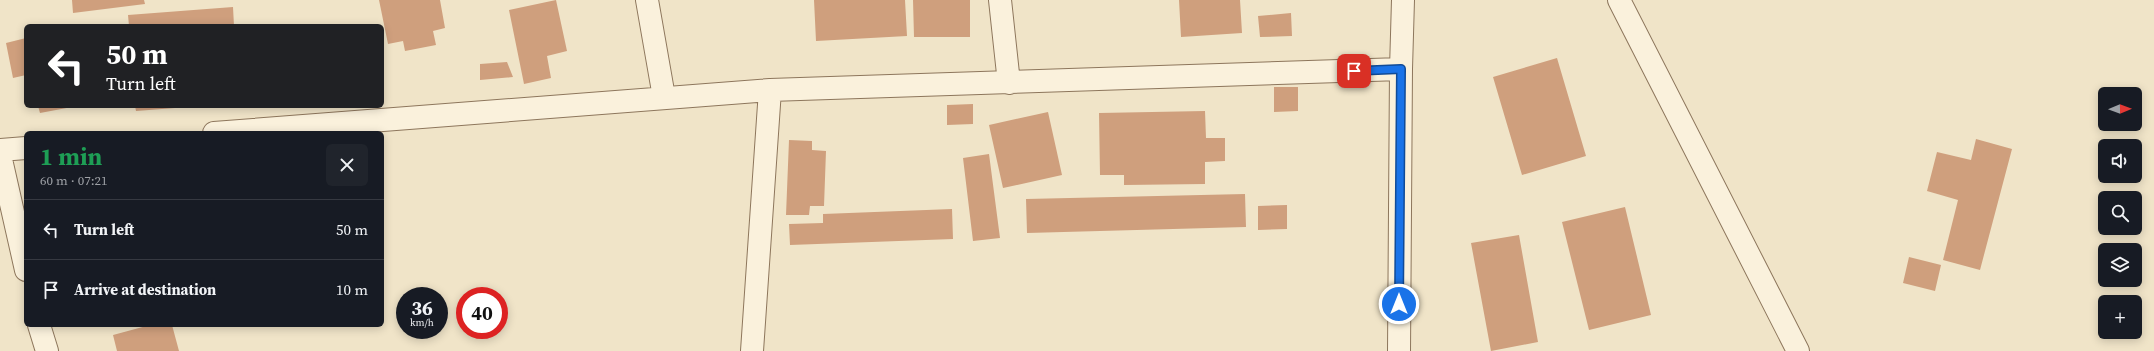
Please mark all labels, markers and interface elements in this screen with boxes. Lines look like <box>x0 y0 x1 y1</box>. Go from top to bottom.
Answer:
text: 50 m <box>106 35 168 73</box>
icon: left <box>40 40 92 92</box>
pin <box>1337 54 1371 88</box>
icon: arrive <box>1343 60 1365 82</box>
text: Turn left <box>106 71 176 96</box>
north arrow <box>2098 87 2142 131</box>
map controls <box>2098 87 2142 339</box>
button: sound <box>2098 139 2142 183</box>
text: 1 min <box>40 140 102 173</box>
button: close <box>326 144 368 186</box>
text: 60 m · 07:21 <box>40 172 108 189</box>
button: search <box>2098 191 2142 235</box>
icon: left <box>40 219 62 241</box>
text: Turn left <box>74 219 134 240</box>
text: 50 m <box>336 219 368 240</box>
button: layers <box>2098 243 2142 287</box>
icon: arrive <box>40 279 62 301</box>
text: Arrive at destination <box>74 279 216 300</box>
text: 10 m <box>336 279 368 300</box>
position arrow <box>1378 283 1420 325</box>
speed limit sign: 40 <box>456 287 508 339</box>
text: 36 <box>411 294 433 322</box>
button: + <box>2098 295 2142 339</box>
text: km/h <box>410 316 434 329</box>

